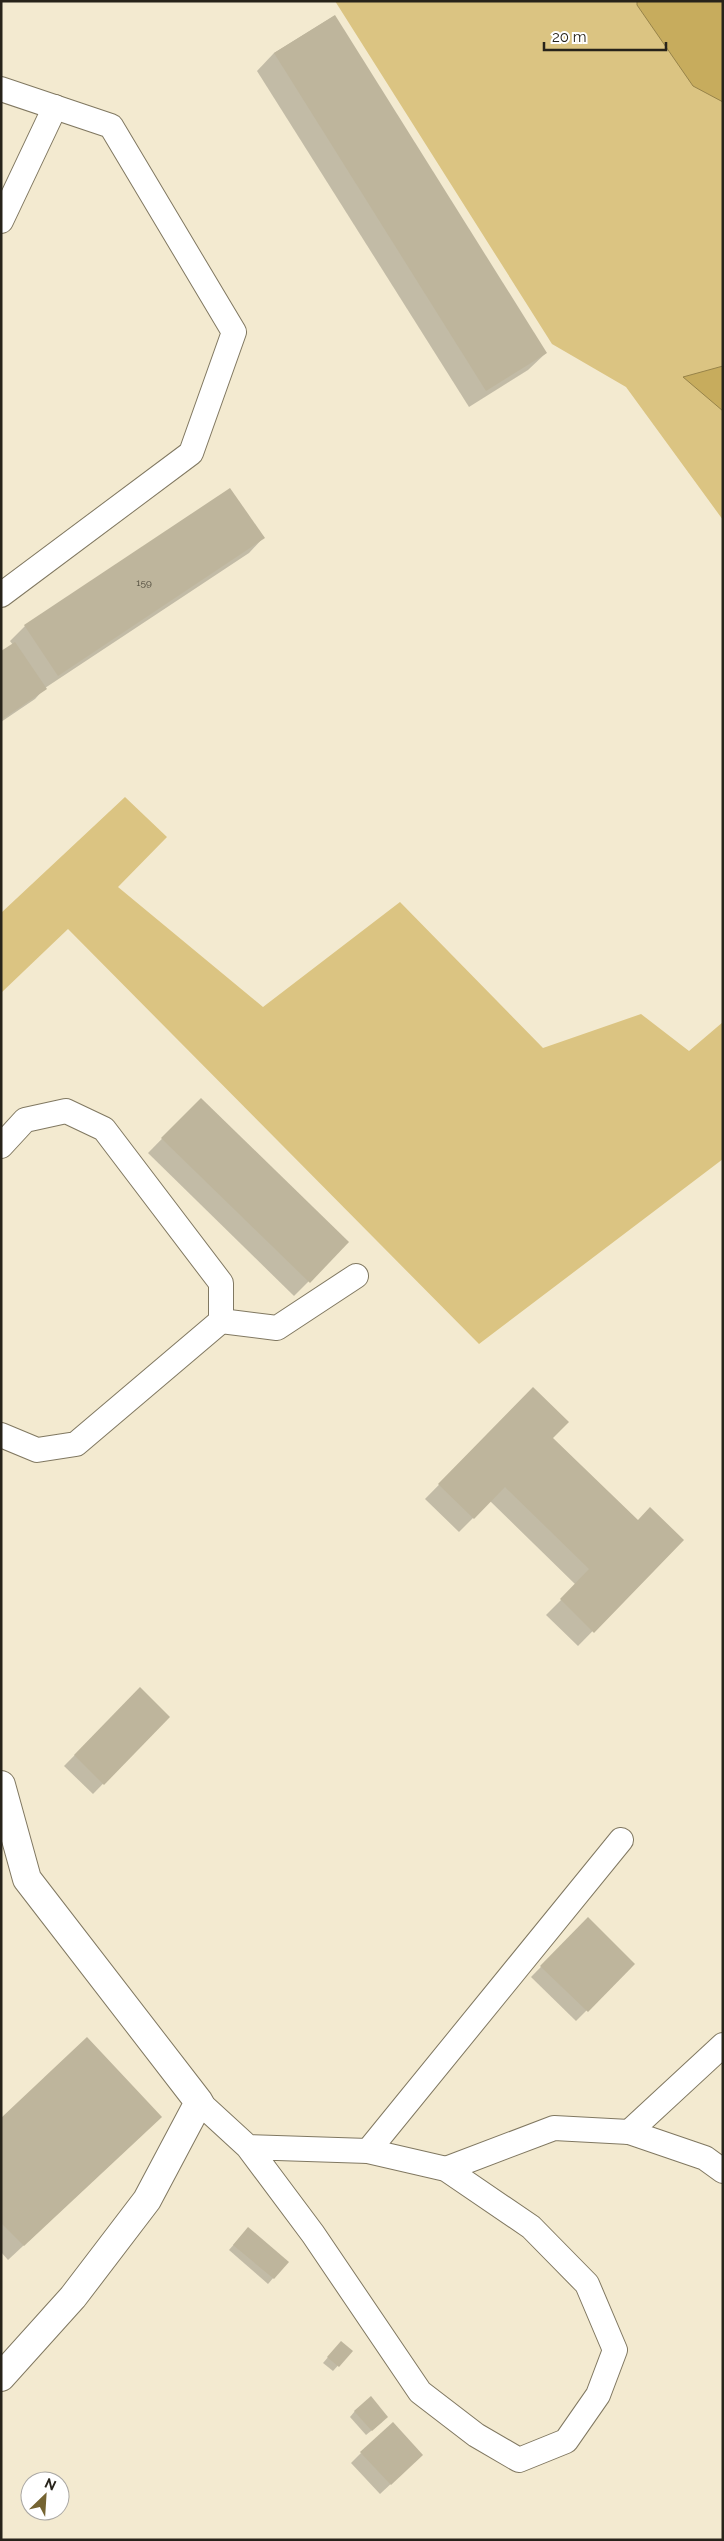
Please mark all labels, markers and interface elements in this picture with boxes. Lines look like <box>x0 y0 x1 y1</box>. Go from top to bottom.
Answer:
scale bar <box>544 20 666 52</box>
text: 20 m <box>552 28 587 46</box>
house number: 159 <box>136 577 152 588</box>
north arrow <box>20 2471 70 2521</box>
text: N <box>42 2475 59 2494</box>

